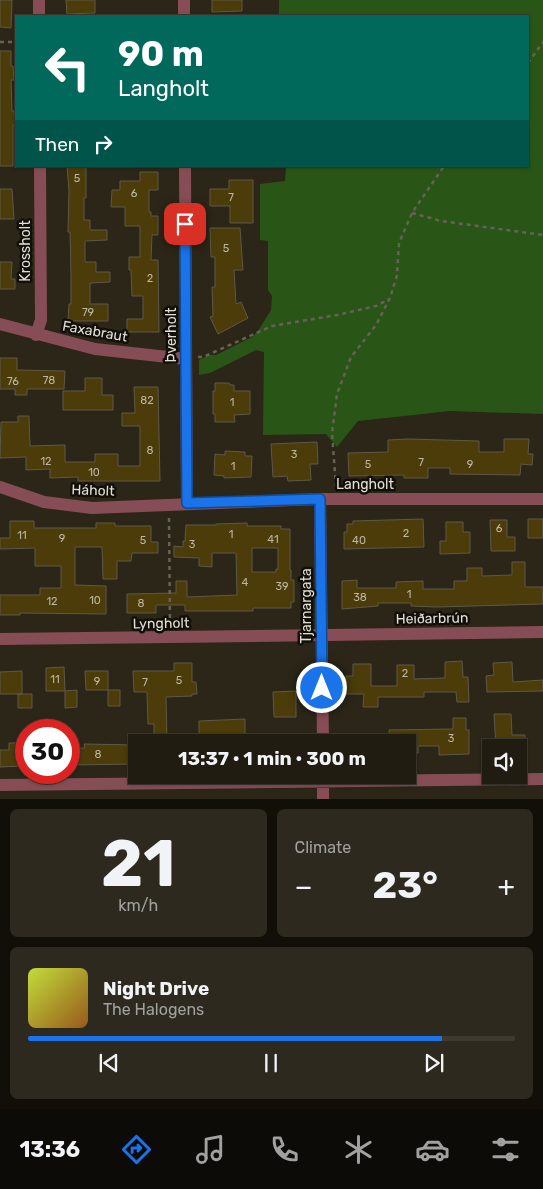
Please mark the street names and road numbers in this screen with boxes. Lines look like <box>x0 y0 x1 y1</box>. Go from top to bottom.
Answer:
street label: Krossholt <box>17 220 34 282</box>
street label: Þverholt <box>163 307 180 363</box>
street label: Faxabraut <box>61 317 129 346</box>
street label: Langholt <box>336 476 394 493</box>
street label: Háholt <box>71 481 115 500</box>
street label: Tjarnargata <box>298 568 315 644</box>
street label: Heiðarbrún <box>395 609 469 628</box>
street label: Lyngholt <box>133 614 190 632</box>

